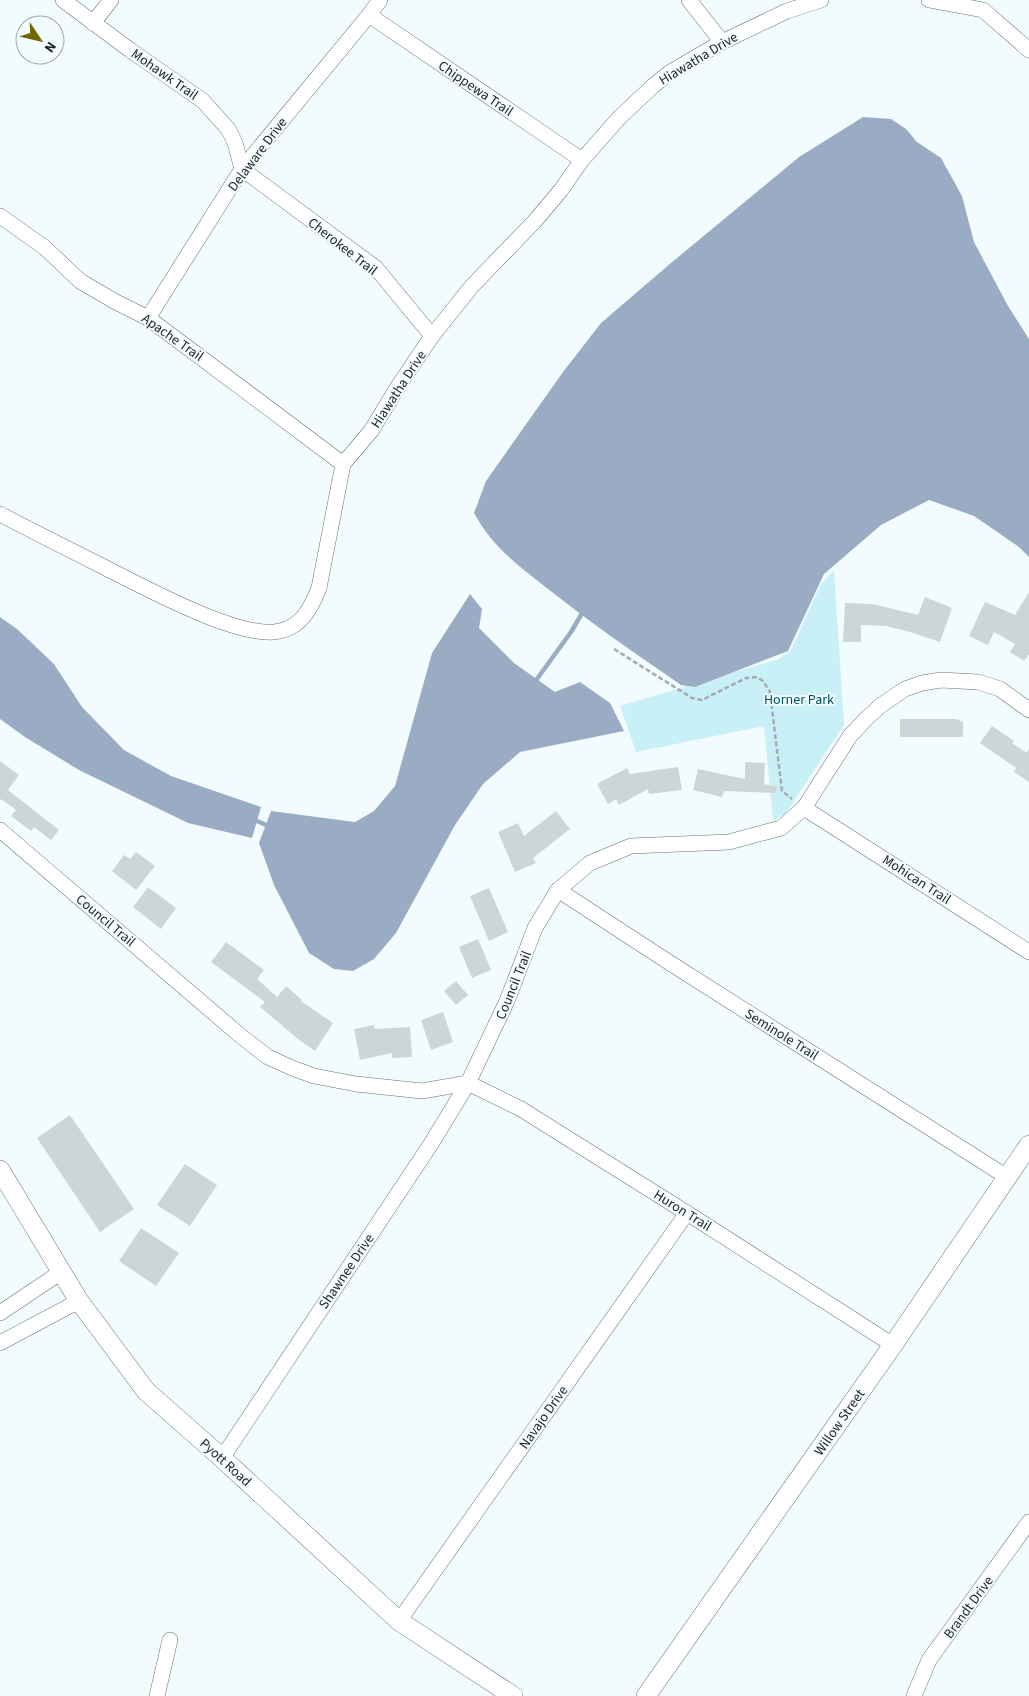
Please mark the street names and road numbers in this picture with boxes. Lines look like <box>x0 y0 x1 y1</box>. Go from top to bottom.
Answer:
street label: Hiawatha Drive <box>655 27 742 90</box>
street label: Mohawk Trail <box>127 44 202 106</box>
street label: Chippewa Trail <box>434 56 517 122</box>
street label: Delaware Drive <box>223 113 292 196</box>
street label: Cherokee Trail <box>303 213 382 281</box>
street label: Apache Trail <box>137 309 208 367</box>
street label: Hiawatha Drive <box>366 347 431 432</box>
street label: Mohican Trail <box>878 850 955 910</box>
street label: Council Trail <box>71 890 140 952</box>
street label: Council Trail <box>491 948 537 1023</box>
street label: Seminole Trail <box>741 1004 823 1066</box>
street label: Huron Trail <box>650 1185 716 1237</box>
street label: Shawnee Drive <box>314 1230 379 1313</box>
street label: Navajo Drive <box>515 1382 573 1453</box>
street label: Willow Street <box>810 1385 870 1460</box>
street label: Pyott Road <box>195 1434 256 1492</box>
street label: Brandt Drive <box>939 1572 998 1643</box>

